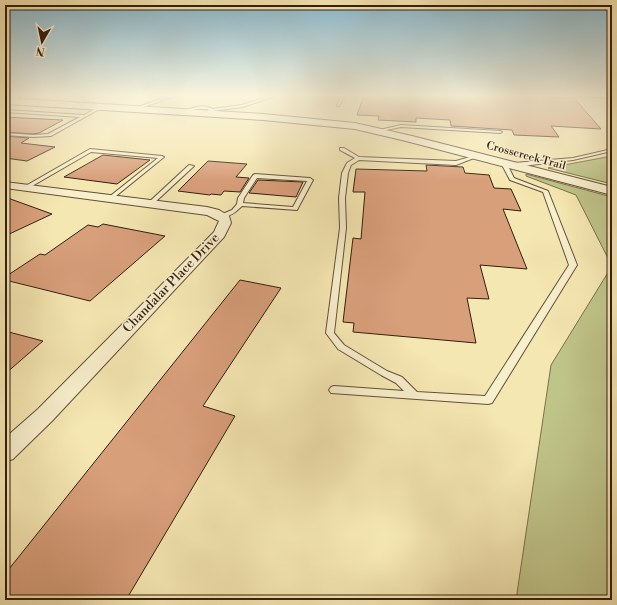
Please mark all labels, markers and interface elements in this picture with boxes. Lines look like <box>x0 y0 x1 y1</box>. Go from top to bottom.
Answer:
north arrow <box>22 22 62 62</box>
text: N <box>35 43 46 58</box>
street label: Crosscreek Trail <box>485 139 568 174</box>
street label: Chandalar Place Drive <box>119 230 223 336</box>

